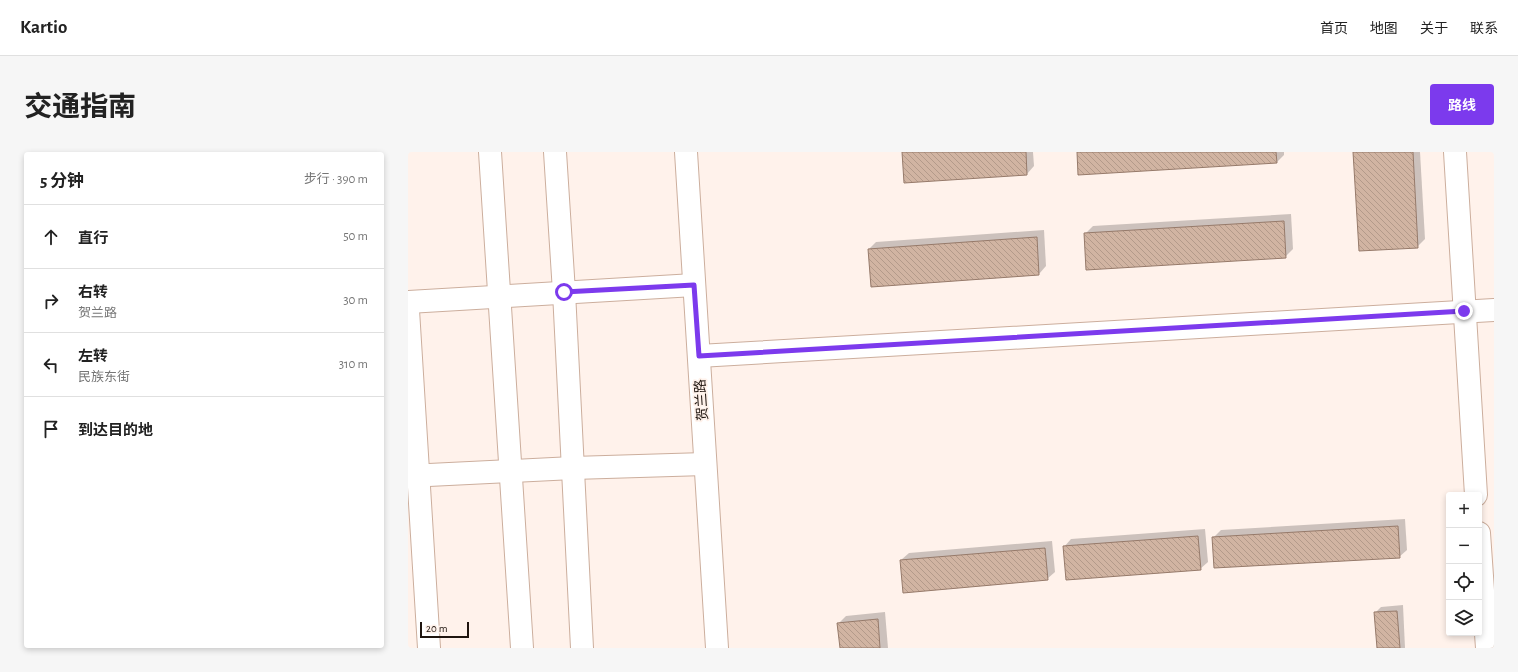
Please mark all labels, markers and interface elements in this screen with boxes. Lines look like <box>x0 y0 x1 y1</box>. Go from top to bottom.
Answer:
text: Kartio <box>20 18 67 37</box>
text: 首页 <box>1320 22 1348 36</box>
text: 地图 <box>1370 22 1398 36</box>
text: 关于 <box>1420 22 1448 36</box>
text: 联系 <box>1470 22 1498 36</box>
button: 路线 <box>1430 84 1494 125</box>
text: 交通指南 <box>24 94 136 122</box>
text: 5 分钟 <box>40 172 84 189</box>
text: 步行 · 390 m <box>304 173 368 186</box>
icon: ahead <box>40 226 62 248</box>
text: 50 m <box>343 230 368 243</box>
text: 直行 <box>78 231 108 246</box>
route start <box>555 283 573 301</box>
text: 右转 <box>78 285 108 300</box>
icon: right <box>40 290 62 312</box>
text: 30 m <box>343 294 368 307</box>
route end <box>1455 302 1473 320</box>
text: 贺兰路 <box>78 307 117 320</box>
text: 左转 <box>78 349 108 364</box>
icon: left <box>40 354 62 376</box>
text: 310 m <box>339 358 368 371</box>
text: 民族东街 <box>78 371 130 384</box>
street label: 贺兰路 <box>693 378 710 421</box>
icon: arrive <box>40 418 62 440</box>
text: 到达目的地 <box>78 423 153 438</box>
map controls <box>1446 492 1482 636</box>
button: + <box>1446 492 1482 528</box>
button: − <box>1446 528 1482 564</box>
button: locate <box>1446 564 1482 600</box>
button: layers <box>1446 600 1482 636</box>
scale bar <box>420 620 469 639</box>
text: 20 m <box>426 623 447 634</box>

